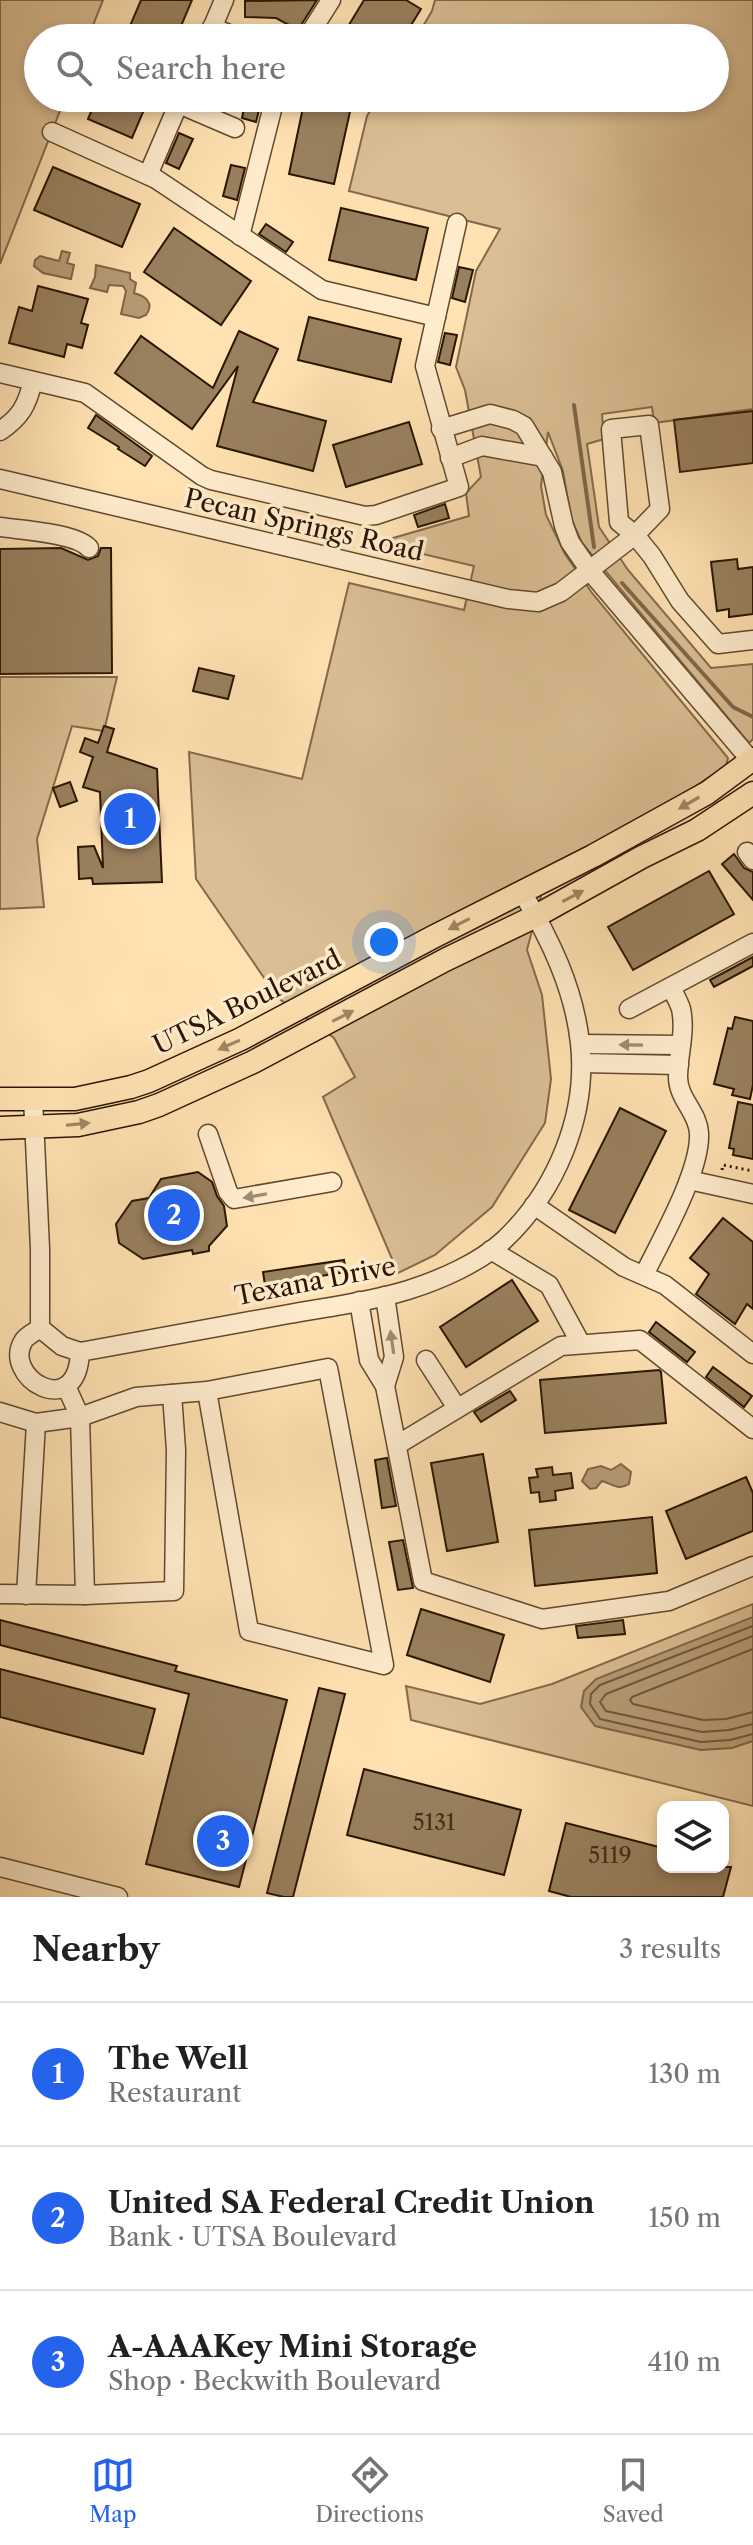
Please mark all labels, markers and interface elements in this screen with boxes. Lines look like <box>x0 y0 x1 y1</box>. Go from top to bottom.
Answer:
search box <box>24 24 729 112</box>
icon: search <box>52 46 96 90</box>
text: Search here <box>116 50 286 87</box>
street label: Pecan Springs Road <box>181 482 427 568</box>
pin: 1 <box>104 789 156 849</box>
one-way arrow <box>678 796 700 810</box>
one-way arrow <box>562 889 585 902</box>
one-way arrow <box>447 917 470 931</box>
your location <box>364 922 404 962</box>
street label: UTSA Boulevard <box>148 943 346 1061</box>
one-way arrow <box>331 1009 354 1022</box>
one-way arrow <box>217 1038 240 1052</box>
one-way arrow <box>618 1038 643 1051</box>
one-way arrow <box>66 1117 91 1130</box>
pin: 2 <box>148 1185 200 1245</box>
one-way arrow <box>242 1190 267 1203</box>
street label: Texana Drive <box>232 1250 398 1312</box>
one-way arrow <box>385 1329 398 1354</box>
map controls <box>657 1801 729 1873</box>
button: layers <box>657 1801 729 1873</box>
house number: 5131 <box>413 1809 455 1836</box>
pin: 3 <box>197 1811 249 1871</box>
house number: 5119 <box>588 1842 632 1869</box>
text: Nearby <box>32 1928 160 1970</box>
text: 3 results <box>619 1933 721 1965</box>
text: The Well <box>108 2040 248 2077</box>
text: 1 <box>52 2058 64 2090</box>
text: 130 m <box>648 2058 721 2090</box>
text: Restaurant <box>108 2077 242 2109</box>
text: United SA Federal Credit Union <box>108 2184 595 2221</box>
text: 2 <box>50 2202 66 2234</box>
text: 150 m <box>648 2202 721 2234</box>
text: Bank · UTSA Boulevard <box>108 2221 397 2253</box>
text: A-AAAKey Mini Storage <box>108 2328 477 2365</box>
text: 3 <box>51 2346 65 2378</box>
text: 410 m <box>647 2346 721 2378</box>
text: Shop · Beckwith Boulevard <box>108 2365 441 2397</box>
tab: Map <box>89 2453 137 2528</box>
tab: Directions <box>315 2453 424 2528</box>
tab: Saved <box>603 2453 664 2528</box>

